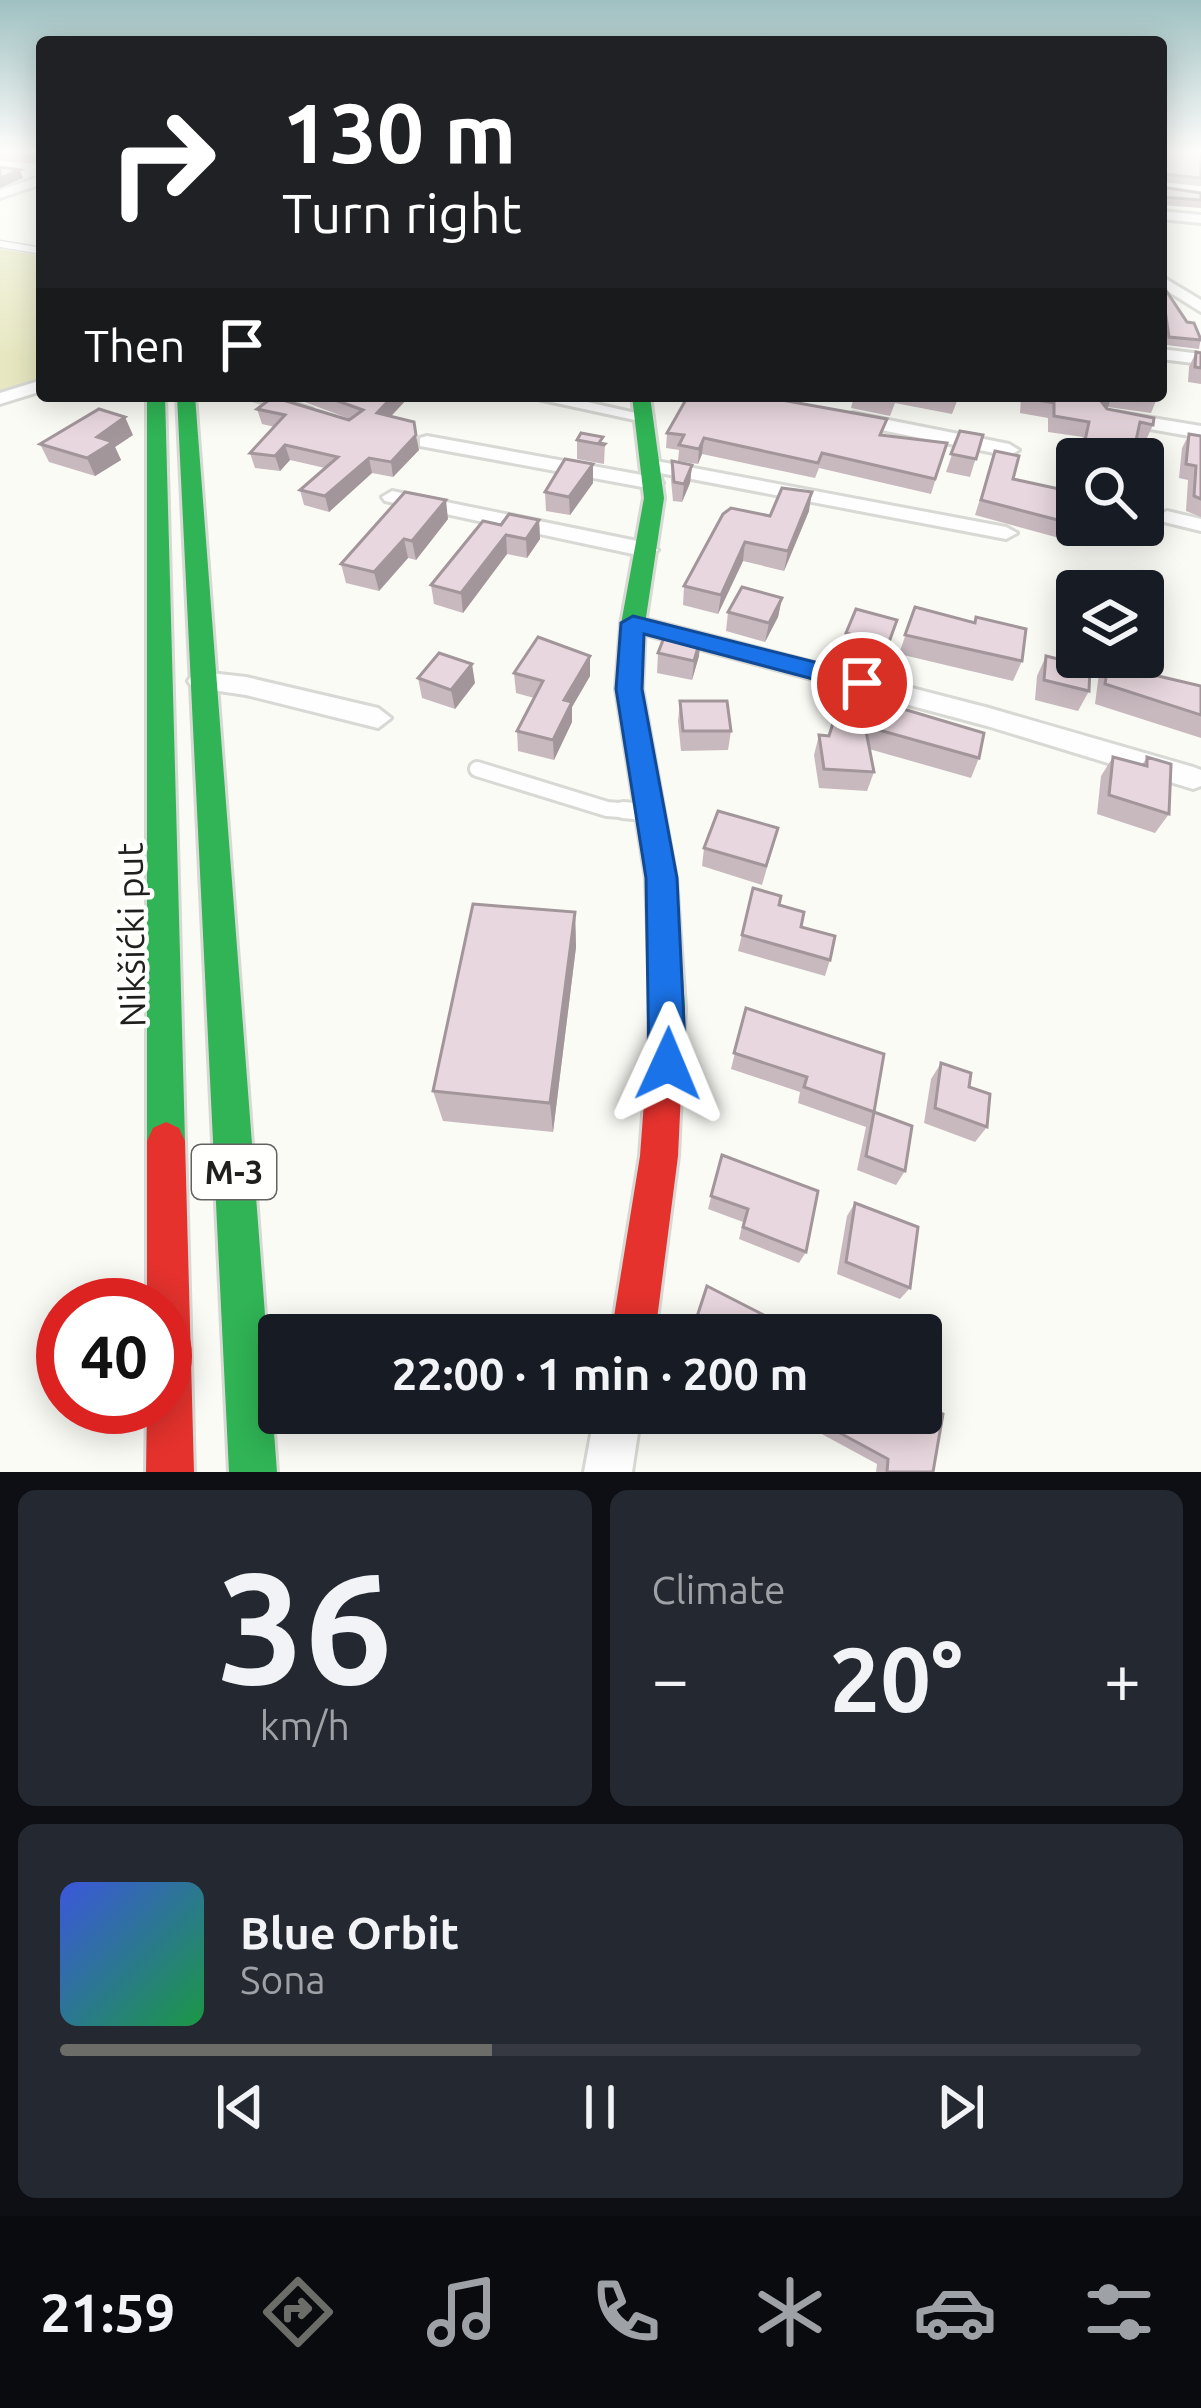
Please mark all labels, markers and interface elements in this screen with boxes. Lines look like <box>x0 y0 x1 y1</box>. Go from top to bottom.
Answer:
icon: right <box>84 84 240 240</box>
text: 130 m <box>282 85 516 179</box>
text: Turn right <box>282 183 522 243</box>
icon: arrive <box>209 312 275 378</box>
text: Then <box>84 320 185 371</box>
map controls <box>1056 438 1164 678</box>
button: search <box>1056 438 1164 546</box>
button: layers <box>1056 570 1164 678</box>
pin <box>811 632 913 734</box>
icon: arrive <box>829 650 895 716</box>
street label: Nikšićki put <box>108 842 153 1028</box>
position arrow <box>605 1001 731 1127</box>
road number: M-3 <box>192 1145 276 1199</box>
speed limit sign: 40 <box>36 1278 192 1434</box>
text: 22:00 · 1 min · 200 m <box>392 1348 808 1399</box>
text: 36 <box>217 1539 393 1713</box>
text: Climate <box>652 1568 786 1611</box>
text: 20° <box>830 1628 963 1729</box>
text: − <box>652 1641 689 1715</box>
text: + <box>1104 1641 1141 1715</box>
text: km/h <box>260 1704 350 1747</box>
text: Blue Orbit <box>240 1907 459 1958</box>
text: Sona <box>240 1958 326 2001</box>
icon: previous <box>207 2074 273 2140</box>
icon: pause <box>567 2074 633 2140</box>
icon: next <box>928 2074 994 2140</box>
icon: directions <box>256 2270 340 2354</box>
icon: music <box>420 2270 504 2354</box>
icon: phone <box>584 2270 668 2354</box>
icon: climate <box>748 2270 832 2354</box>
icon: car <box>913 2270 997 2354</box>
icon: filters <box>1077 2270 1161 2354</box>
text: 21:59 <box>40 2282 175 2342</box>

